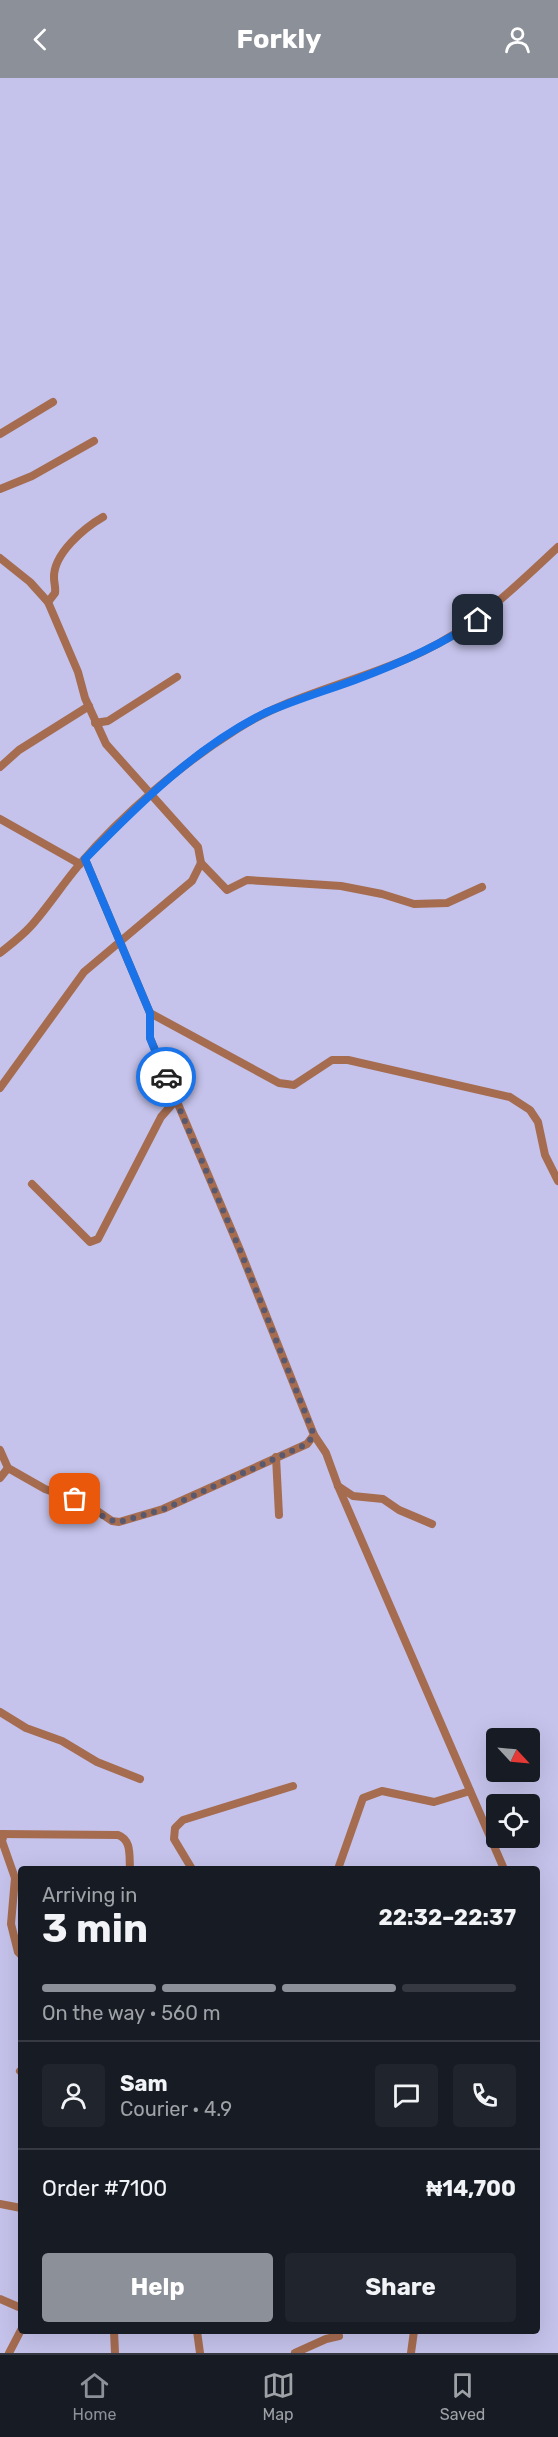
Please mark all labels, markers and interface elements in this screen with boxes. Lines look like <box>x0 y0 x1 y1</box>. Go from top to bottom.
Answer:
icon: back <box>24 23 57 56</box>
text: Forkly <box>237 23 321 55</box>
icon: person <box>501 23 534 56</box>
pin <box>452 594 503 645</box>
icon: home <box>461 603 494 636</box>
courier <box>136 1047 196 1107</box>
icon: car <box>150 1061 183 1094</box>
pin <box>49 1473 100 1524</box>
icon: bag <box>58 1482 91 1515</box>
north arrow <box>486 1728 540 1782</box>
map controls <box>486 1728 540 1848</box>
button: locate <box>486 1794 540 1848</box>
text: Arriving in <box>42 1883 137 1907</box>
text: 22:32–22:37 <box>378 1904 516 1931</box>
text: 3 min <box>42 1906 148 1952</box>
text: On the way · 560 m <box>42 2001 221 2025</box>
button: person <box>42 2064 105 2127</box>
button: chat <box>375 2064 438 2127</box>
button: phone <box>453 2064 516 2127</box>
text: Sam <box>120 2070 168 2097</box>
text: Courier · 4.9 <box>120 2097 232 2121</box>
text: Order #7100 <box>42 2175 167 2202</box>
text: ₦14,700 <box>426 2175 516 2202</box>
button: Help <box>42 2253 273 2322</box>
button: Share <box>285 2253 516 2322</box>
tab: Home <box>73 2369 116 2424</box>
tab: Map <box>262 2369 295 2424</box>
tab: Saved <box>440 2369 485 2424</box>

